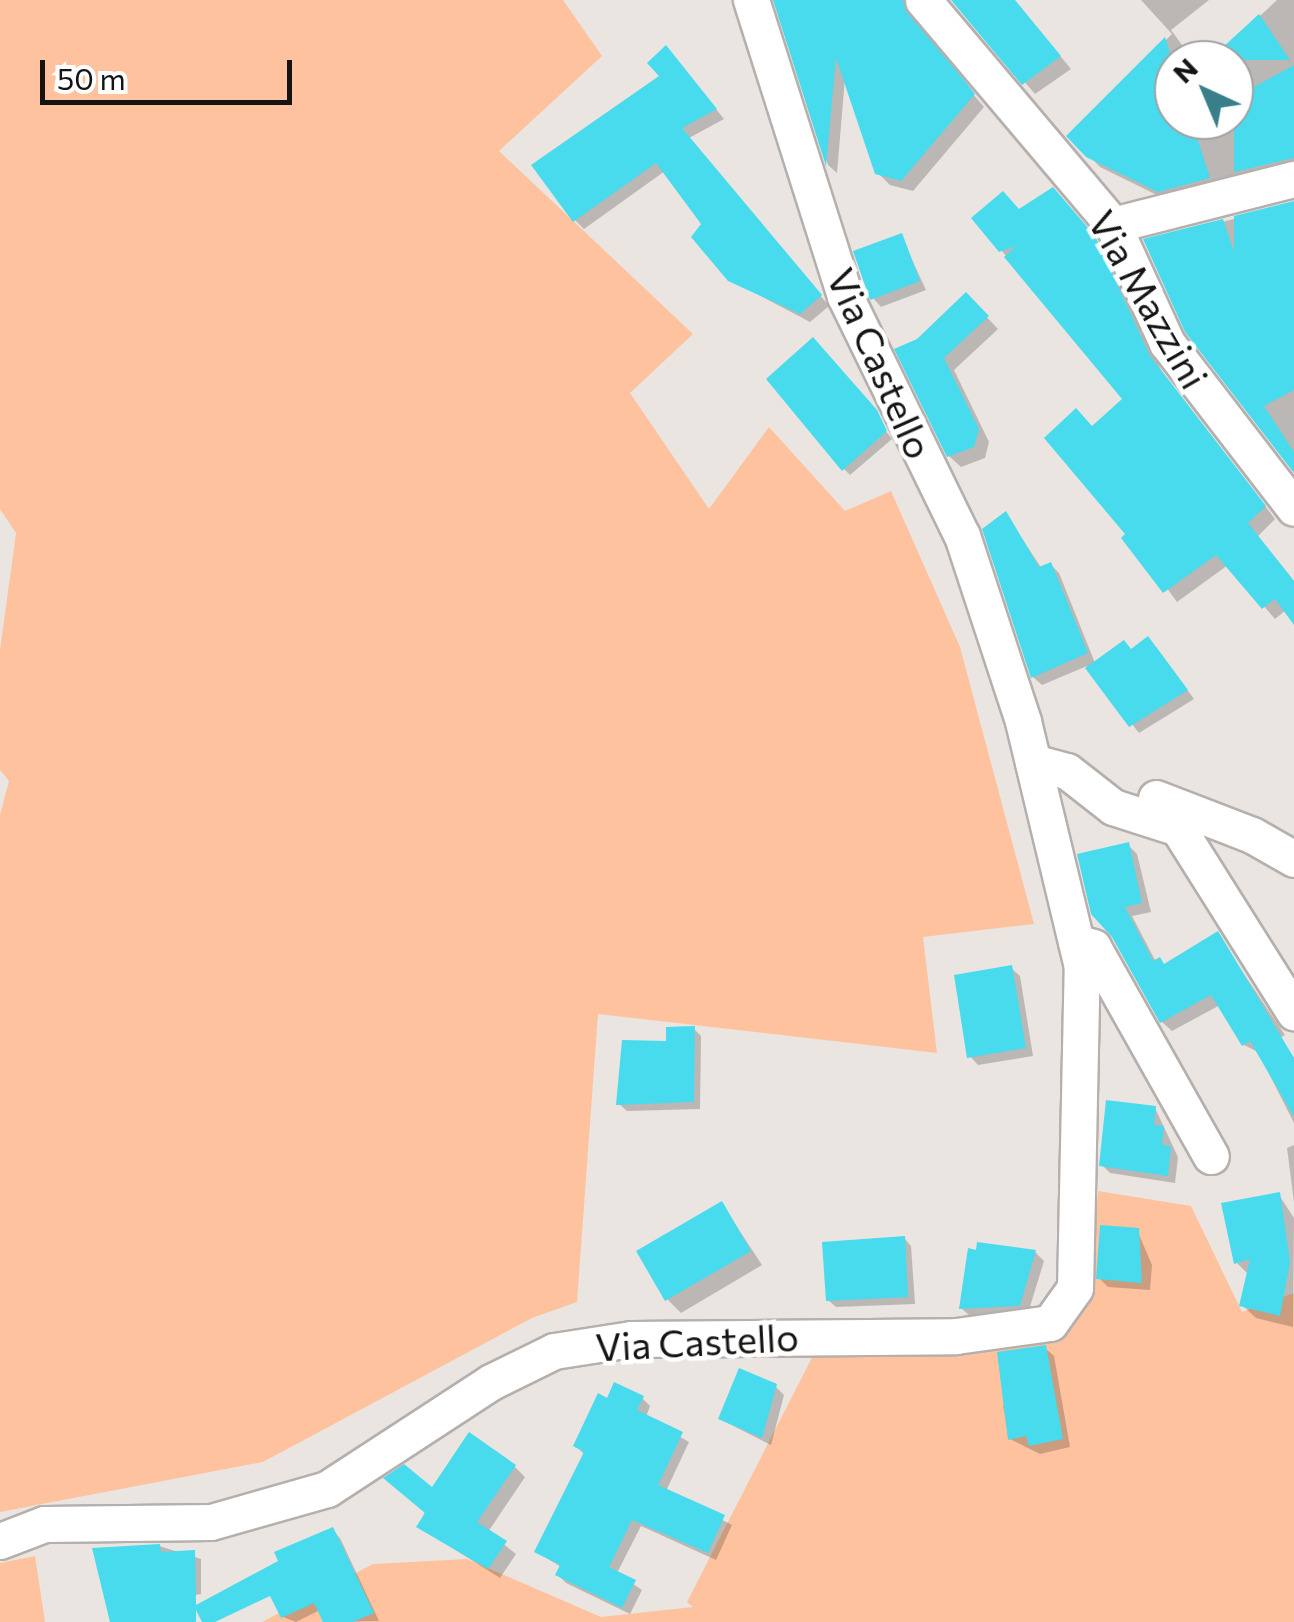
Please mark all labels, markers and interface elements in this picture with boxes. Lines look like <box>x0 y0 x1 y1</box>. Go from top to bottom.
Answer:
scale bar <box>45 40 298 102</box>
north arrow <box>1154 40 1254 140</box>
text: N <box>1165 50 1204 89</box>
text: 50 m <box>57 59 126 96</box>
street label: Via Mazzini <box>1080 202 1218 396</box>
street label: Via Castello <box>819 261 943 465</box>
street label: Via Castello <box>594 1313 800 1369</box>

